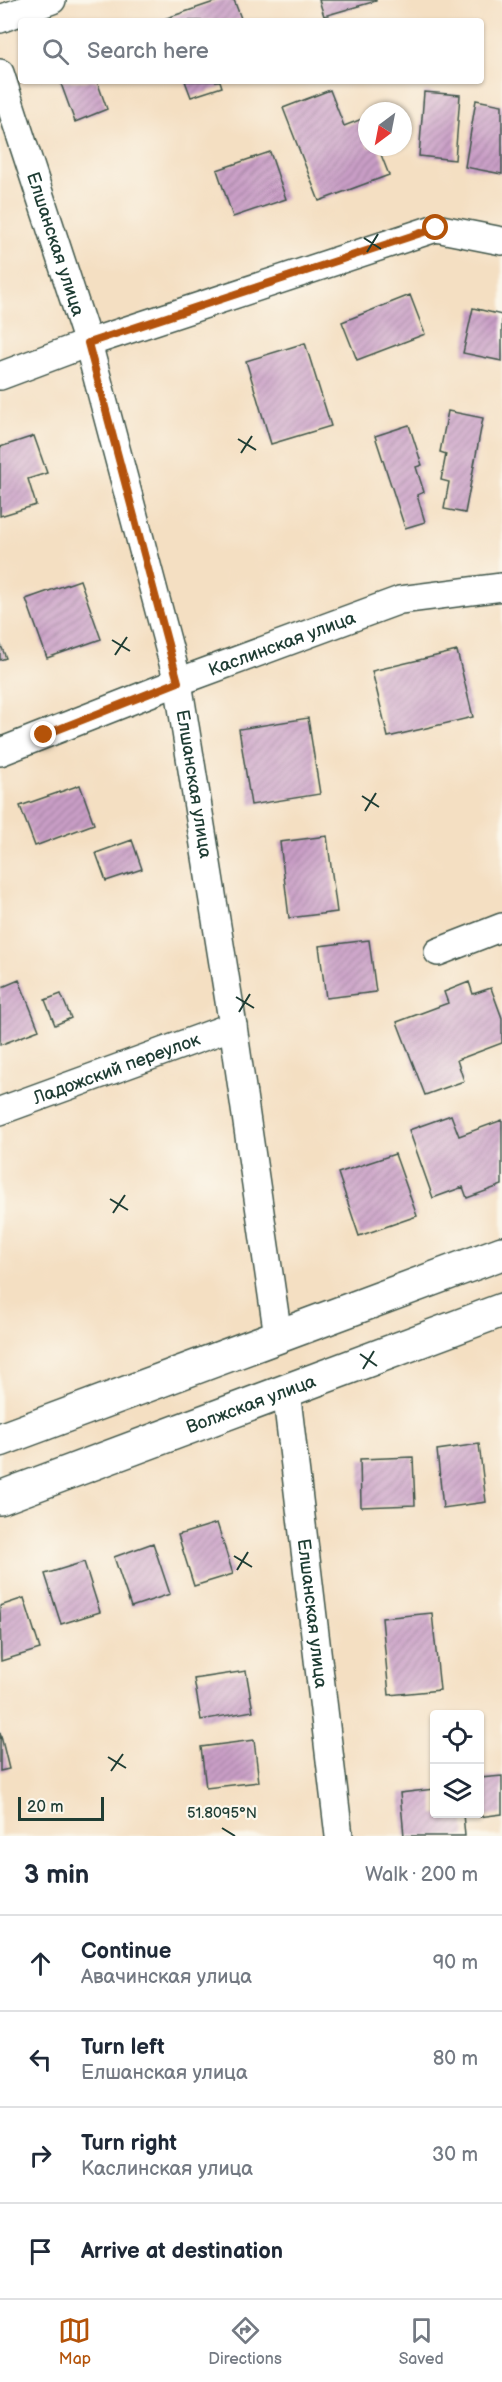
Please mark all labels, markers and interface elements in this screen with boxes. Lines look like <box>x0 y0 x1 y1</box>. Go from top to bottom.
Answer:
search box <box>18 18 484 84</box>
icon: search <box>39 35 72 68</box>
text: Search here <box>87 38 209 65</box>
north arrow <box>358 102 412 156</box>
street label: Елшанская улица <box>23 169 89 319</box>
route start <box>422 214 448 240</box>
street label: Каслинская улица <box>205 607 359 680</box>
street label: Елшанская улица <box>172 708 217 860</box>
route end <box>30 721 56 747</box>
street label: Ладожский переулок <box>29 1028 203 1109</box>
street label: Волжская улица <box>183 1370 319 1438</box>
street label: Елшанская улица <box>293 1538 332 1690</box>
map controls <box>430 1710 484 1818</box>
button: locate <box>430 1710 484 1764</box>
button: layers <box>430 1764 484 1818</box>
scale bar <box>18 1794 104 1822</box>
text: 20 m <box>27 1798 63 1817</box>
text: 51.8095°N <box>187 1804 257 1823</box>
text: 3 min <box>24 1860 89 1891</box>
text: Walk · 200 m <box>365 1863 478 1887</box>
text: Continue <box>81 1938 171 1965</box>
icon: ahead <box>24 1947 57 1980</box>
text: 90 m <box>433 1951 478 1975</box>
text: Авачинская улица <box>81 1965 252 1989</box>
text: Turn left <box>81 2034 165 2061</box>
icon: left <box>24 2043 57 2076</box>
text: 80 m <box>433 2047 478 2071</box>
text: Елшанская улица <box>81 2061 248 2085</box>
text: Turn right <box>81 2130 177 2157</box>
icon: right <box>24 2139 57 2172</box>
text: 30 m <box>432 2143 478 2167</box>
text: Каслинская улица <box>81 2157 253 2181</box>
icon: arrive <box>24 2235 57 2268</box>
text: Arrive at destination <box>81 2238 283 2265</box>
tab: Map <box>58 2314 91 2369</box>
tab: Directions <box>208 2314 282 2369</box>
tab: Saved <box>399 2314 444 2369</box>

